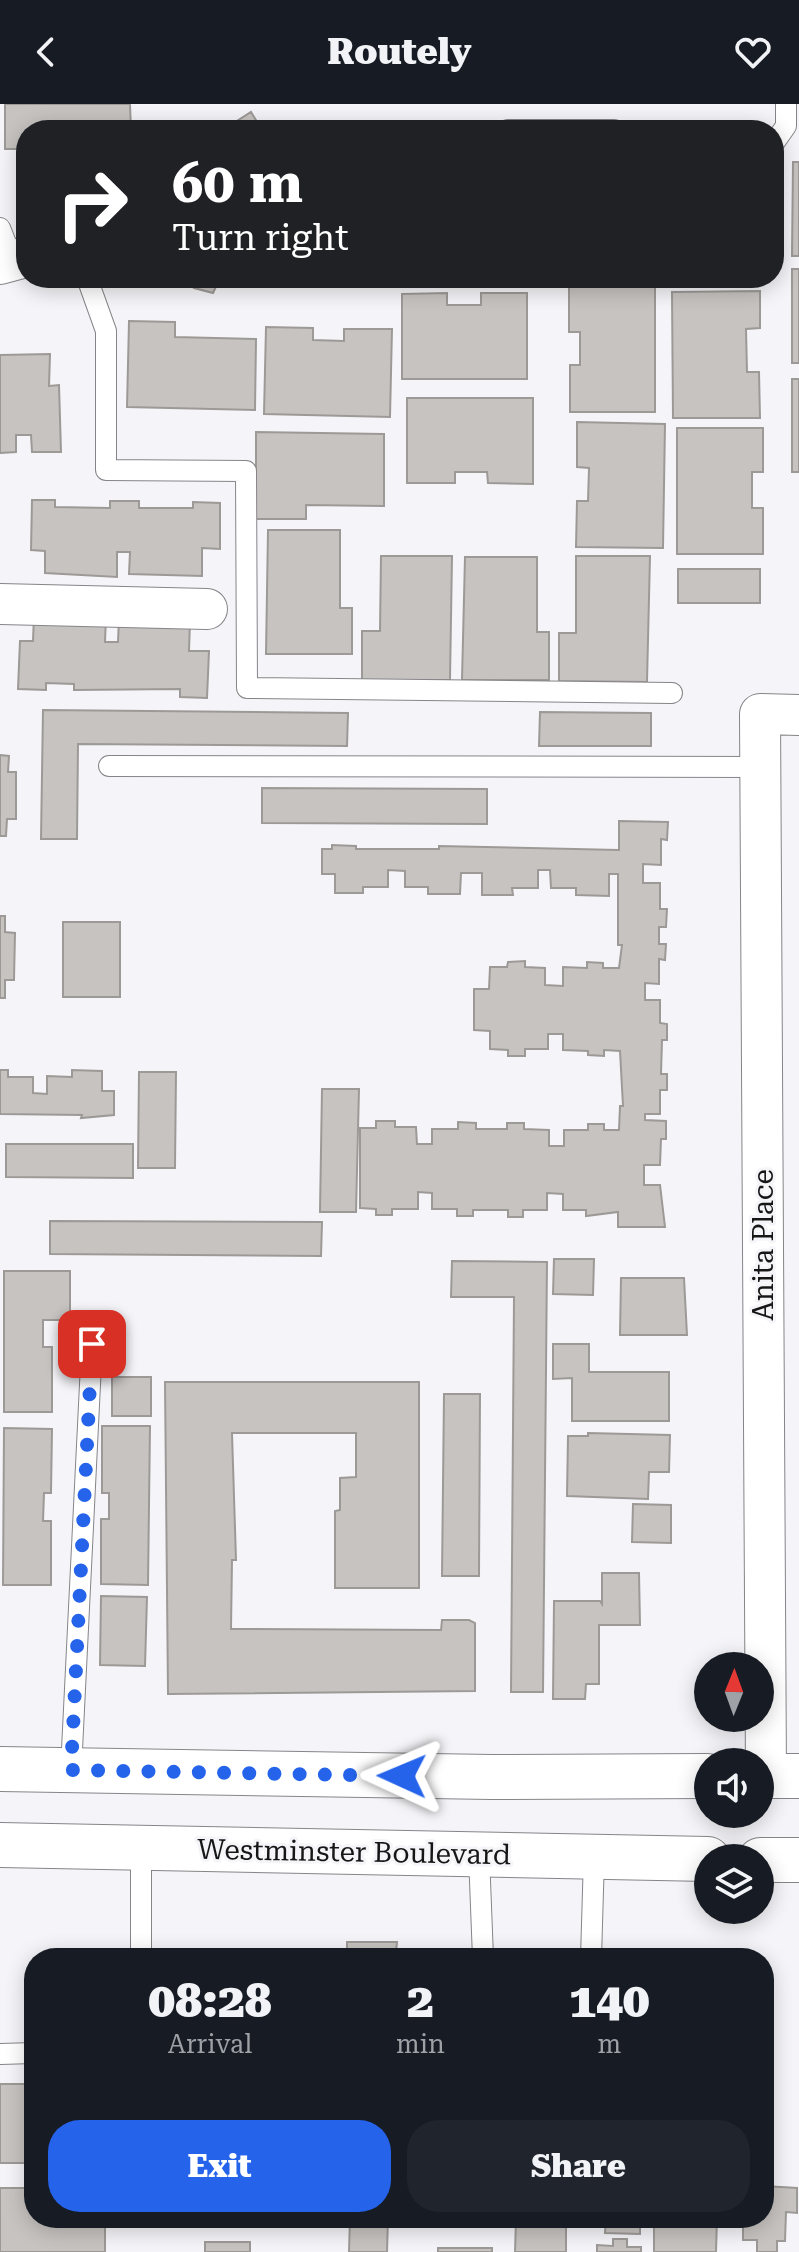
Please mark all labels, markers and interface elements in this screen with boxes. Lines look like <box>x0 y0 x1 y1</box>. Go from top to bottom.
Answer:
icon: back <box>24 30 68 74</box>
icon: heart <box>731 30 775 74</box>
text: Routely <box>327 31 472 73</box>
text: 60 m <box>172 150 303 216</box>
icon: right <box>40 152 144 256</box>
text: Turn right <box>172 217 349 259</box>
street label: Anita Place <box>747 1169 780 1321</box>
pin <box>58 1310 126 1378</box>
icon: arrive <box>70 1322 114 1366</box>
north arrow <box>694 1652 774 1732</box>
map controls <box>694 1652 774 1924</box>
position arrow <box>360 1734 444 1818</box>
button: sound <box>694 1748 774 1828</box>
street label: Westminster Boulevard <box>197 1833 511 1871</box>
button: layers <box>694 1844 774 1924</box>
text: 08:28 <box>148 1973 272 2029</box>
text: 2 <box>407 1973 434 2029</box>
text: 140 <box>569 1973 650 2029</box>
text: Arrival <box>168 2029 252 2059</box>
text: min <box>396 2029 445 2059</box>
text: m <box>598 2029 621 2059</box>
button: Exit <box>48 2120 391 2212</box>
button: Share <box>407 2120 750 2212</box>

